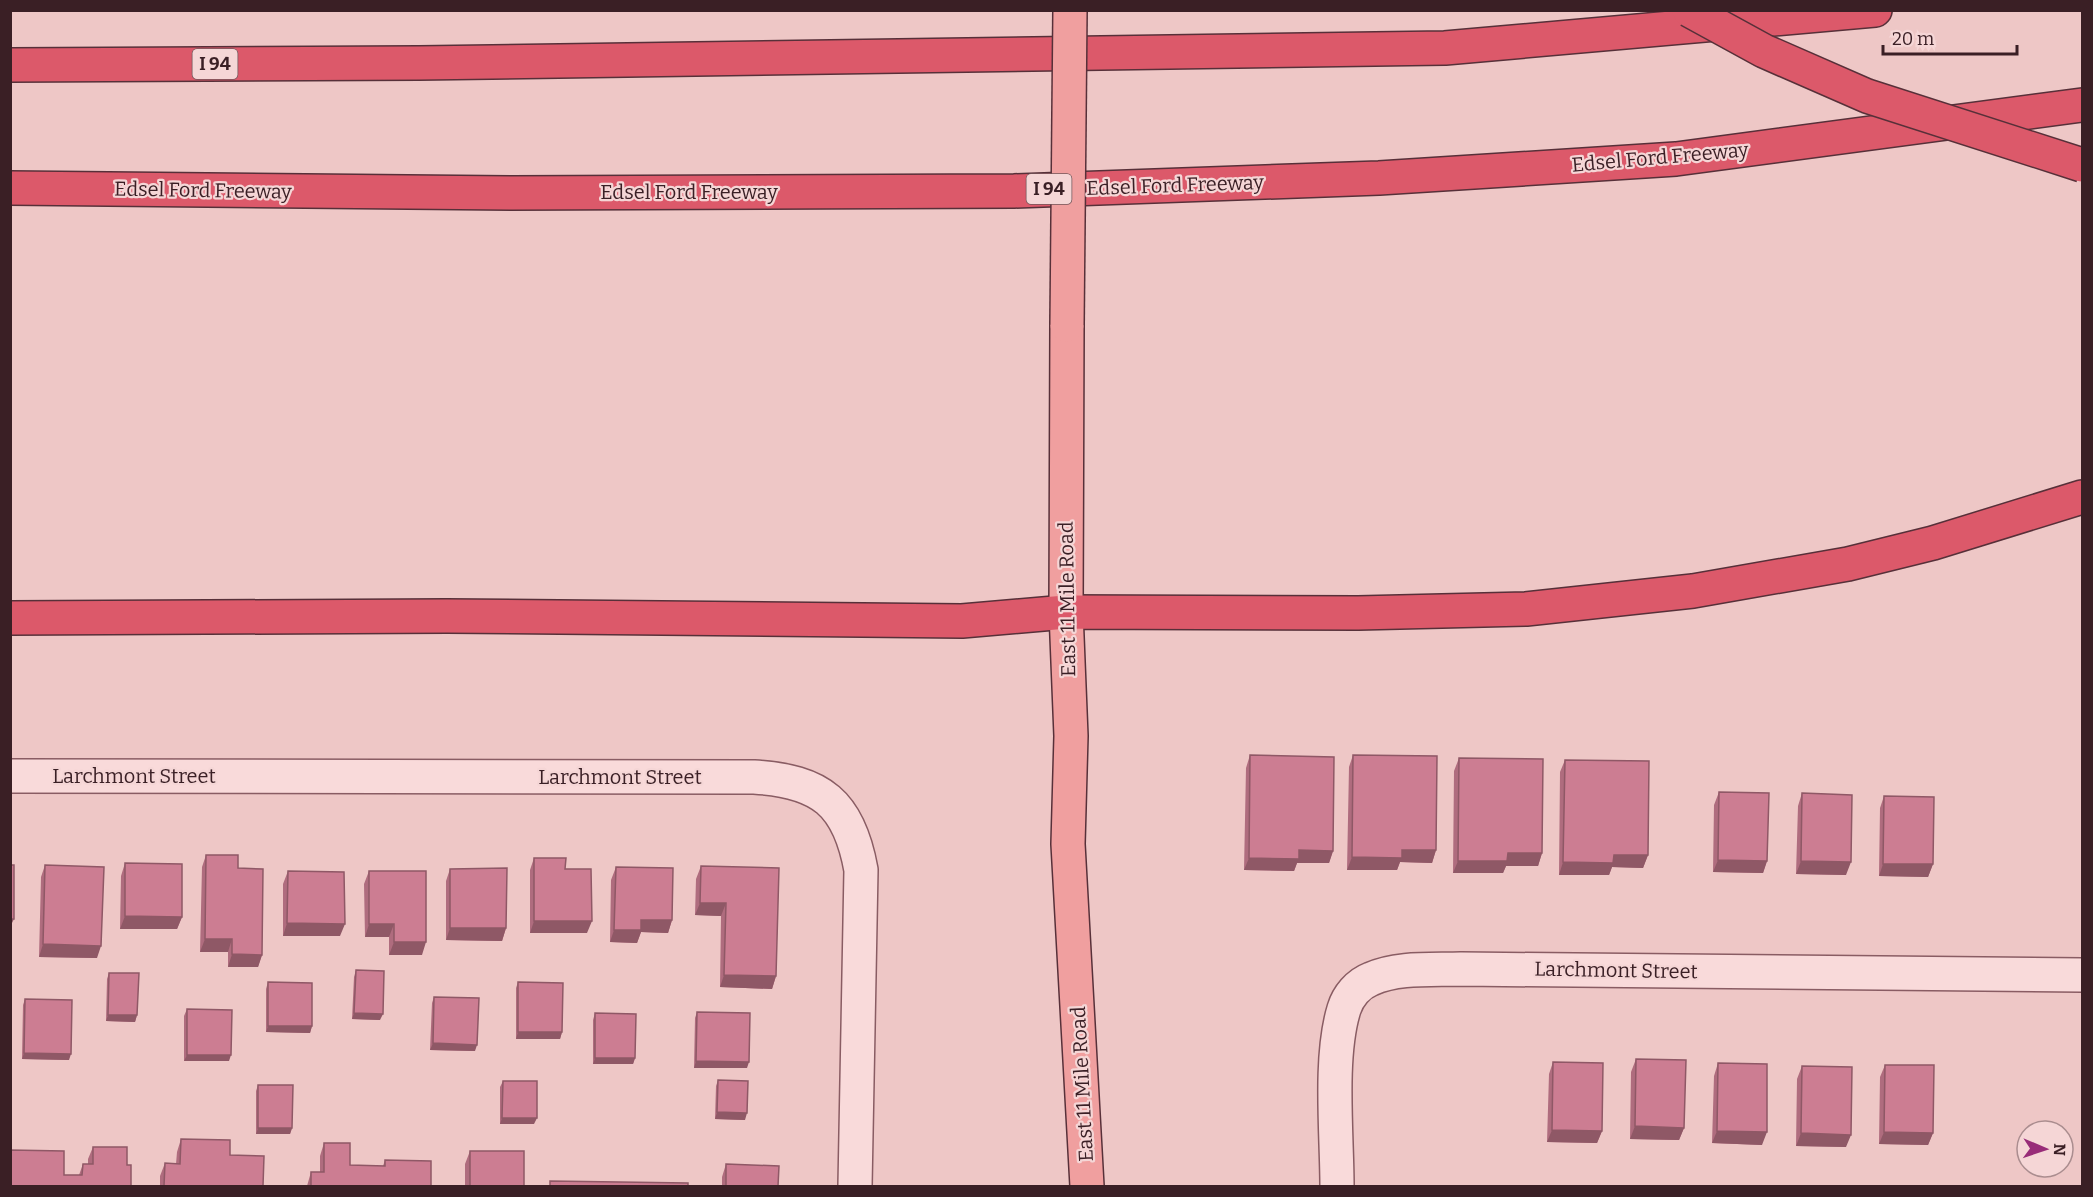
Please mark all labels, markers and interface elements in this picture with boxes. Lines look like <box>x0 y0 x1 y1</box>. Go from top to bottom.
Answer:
scale bar <box>1883 18 2016 56</box>
text: 20 m <box>1892 28 1934 50</box>
road number: I 94 <box>192 49 238 79</box>
street label: Edsel Ford Freeway <box>1570 137 1750 177</box>
street label: Edsel Ford Freeway <box>1086 170 1265 200</box>
road number: I 94 <box>1026 174 1072 204</box>
street label: Edsel Ford Freeway <box>114 176 292 204</box>
street label: Edsel Ford Freeway <box>600 180 778 204</box>
street label: East 11 Mile Road <box>1054 521 1080 677</box>
street label: Larchmont Street <box>52 764 216 788</box>
street label: Larchmont Street <box>538 765 702 789</box>
street label: Larchmont Street <box>1534 957 1698 983</box>
street label: East 11 Mile Road <box>1066 1006 1098 1162</box>
north arrow <box>2015 1119 2075 1179</box>
text: N <box>2050 1143 2069 1156</box>

